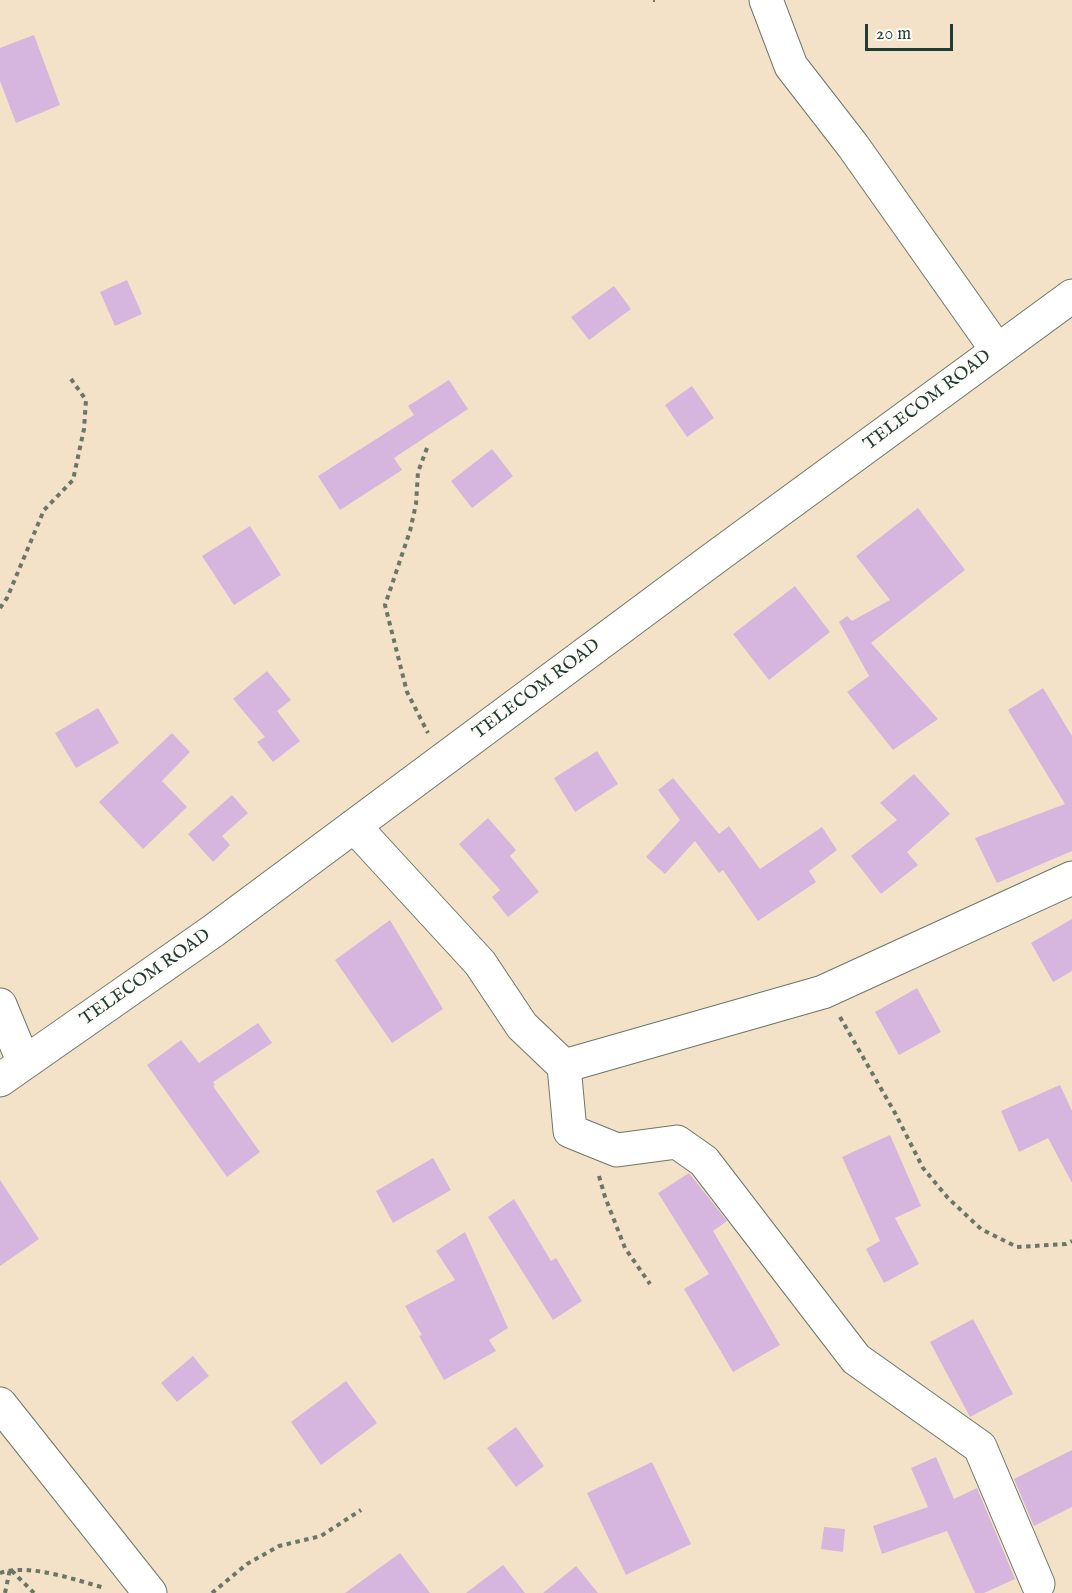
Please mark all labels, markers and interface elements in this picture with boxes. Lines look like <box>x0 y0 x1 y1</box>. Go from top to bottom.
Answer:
scale bar <box>868 12 956 50</box>
text: 20 m <box>876 23 911 46</box>
street label: TELECOM ROAD <box>860 346 996 456</box>
street label: TELECOM ROAD <box>469 635 605 745</box>
street label: TELECOM ROAD <box>77 925 215 1031</box>

